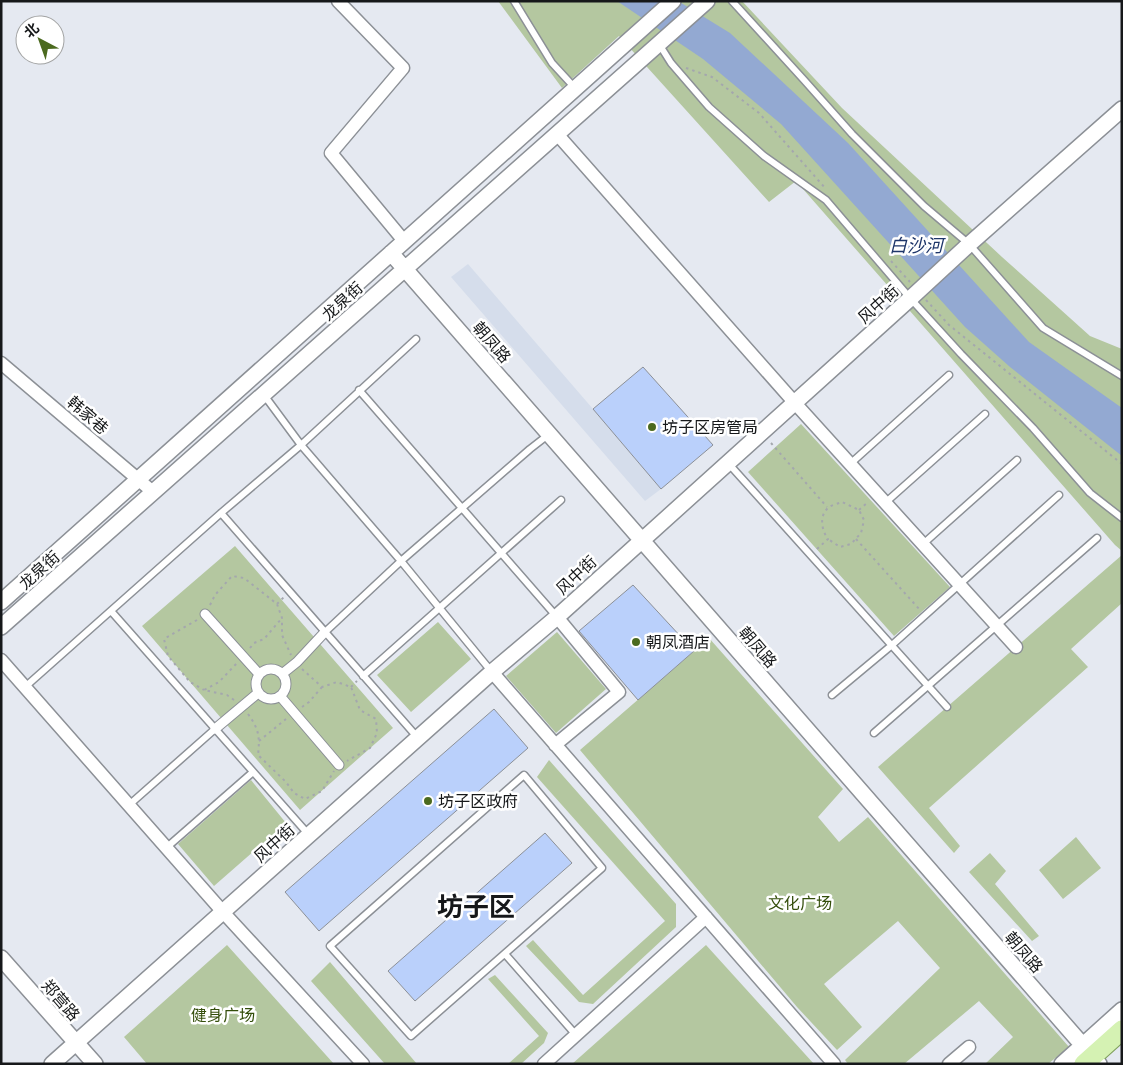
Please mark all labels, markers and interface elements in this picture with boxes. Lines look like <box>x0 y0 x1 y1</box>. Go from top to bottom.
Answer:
north arrow <box>15 15 65 65</box>
text: 北 <box>20 19 43 42</box>
water label: 白沙河 <box>889 234 946 257</box>
street label: 龙泉街 <box>317 278 367 324</box>
street label: 风中街 <box>853 281 903 327</box>
street label: 朝凤路 <box>469 317 515 367</box>
street label: 韩家巷 <box>63 392 113 438</box>
place label: 坊子区房管局 <box>662 417 758 437</box>
marker: 坊子区房管局 <box>646 421 658 433</box>
street label: 龙泉街 <box>14 547 64 593</box>
street label: 风中街 <box>552 551 600 599</box>
street label: 朝凤路 <box>735 622 781 672</box>
place label: 朝凤酒店 <box>646 632 710 652</box>
marker: 朝凤酒店 <box>630 636 642 648</box>
place label: 坊子区政府 <box>438 791 518 811</box>
marker: 坊子区政府 <box>422 795 434 807</box>
street label: 风中街 <box>249 820 299 866</box>
district label: 坊子区 <box>437 890 515 923</box>
park label: 文化广场 <box>768 893 832 913</box>
street label: 朝凤路 <box>1001 927 1047 977</box>
street label: 郑营路 <box>38 975 84 1025</box>
park label: 健身广场 <box>191 1005 255 1025</box>

